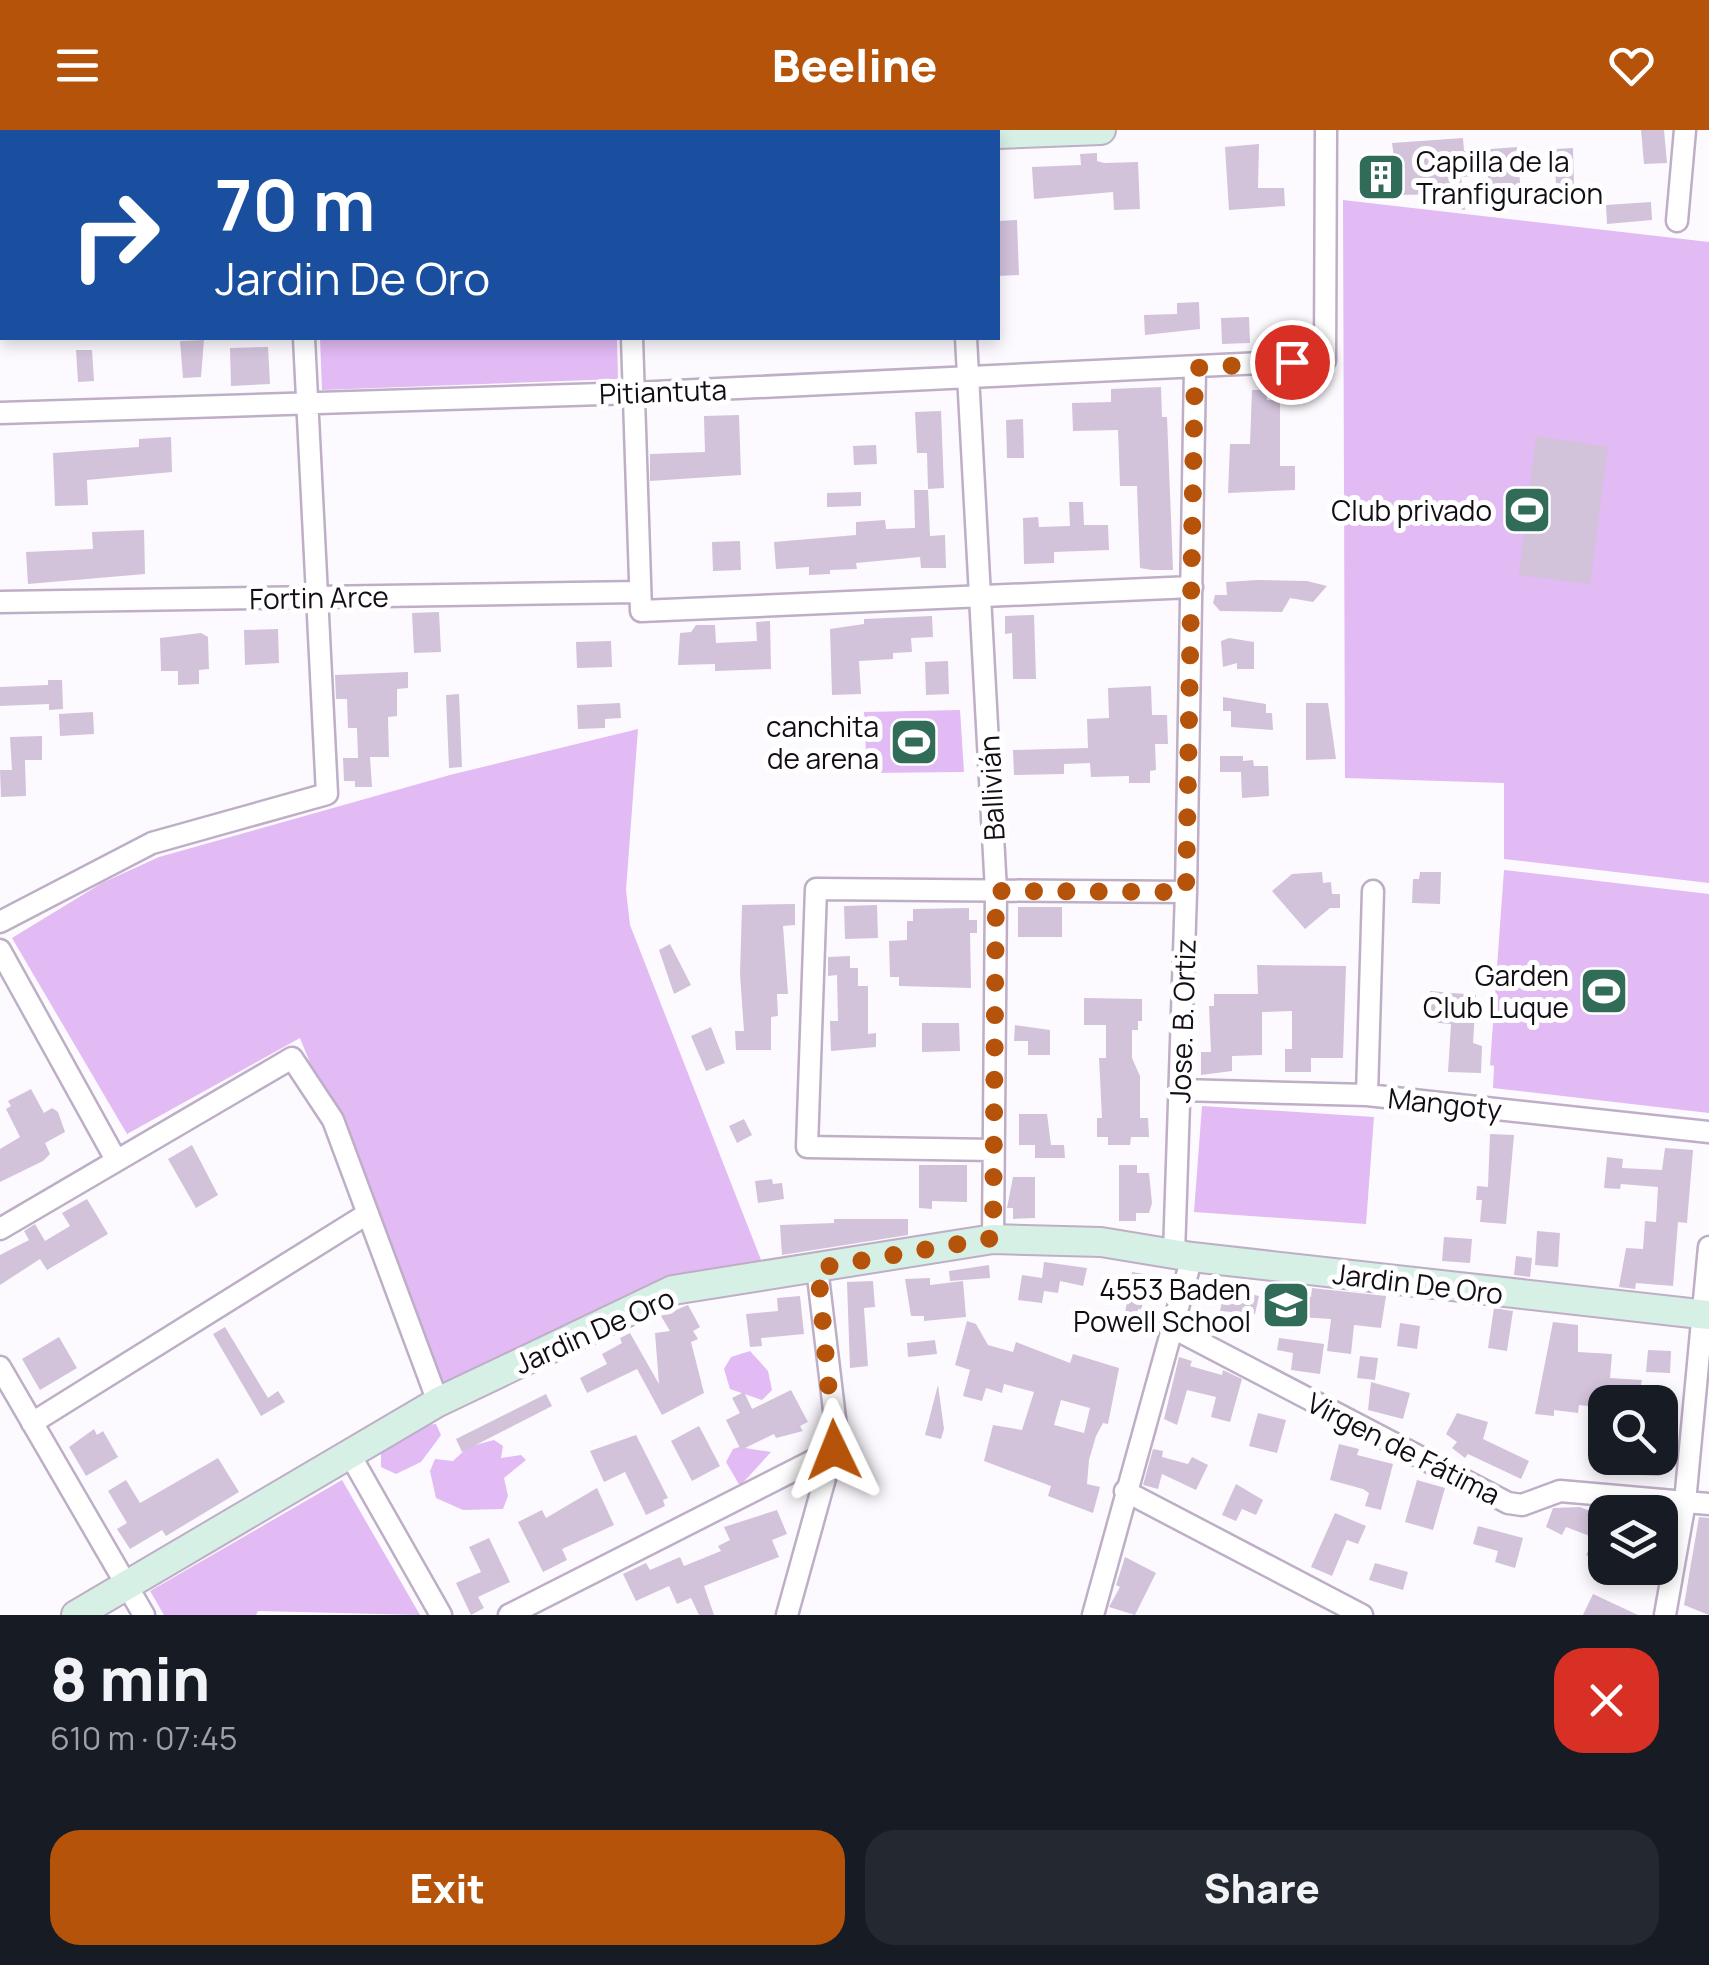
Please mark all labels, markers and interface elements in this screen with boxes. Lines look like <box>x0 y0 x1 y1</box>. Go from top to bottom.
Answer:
text: Beeline <box>772 34 937 96</box>
icon: menu <box>50 38 105 93</box>
icon: heart <box>1604 38 1659 93</box>
place label: Capilla de la Tranfiguracion <box>1416 142 1603 212</box>
building icon: Capilla de la Tranfiguracion <box>1355 151 1407 203</box>
text: 70 m <box>215 156 375 252</box>
icon: right <box>50 170 180 300</box>
text: Jardin De Oro <box>215 247 490 309</box>
pin <box>1250 320 1335 405</box>
icon: arrive <box>1265 335 1320 390</box>
street label: Pitiantuta <box>598 370 728 412</box>
sports icon: Club privado <box>1501 484 1553 536</box>
place label: Club privado <box>1331 491 1492 529</box>
street label: Fortin Arce <box>249 577 389 617</box>
place label: canchita de arena <box>766 707 879 777</box>
sports icon: canchita de arena <box>888 716 940 768</box>
street label: Ballivián <box>969 734 1013 842</box>
street label: Jose. B. Ortiz <box>1160 938 1204 1104</box>
place label: Garden Club Luque <box>1423 956 1569 1026</box>
sports icon: Garden Club Luque <box>1578 965 1630 1017</box>
street label: Mangoty <box>1386 1078 1504 1128</box>
street label: Jardin De Oro <box>1331 1254 1505 1312</box>
place label: 4553 Baden Powell School <box>1073 1270 1251 1340</box>
street label: Jardin De Oro <box>508 1278 680 1382</box>
school or university icon: 4553 Baden Powell School <box>1260 1279 1312 1331</box>
street label: Virgen de Fátima <box>1301 1383 1507 1513</box>
map controls <box>1588 1385 1678 1585</box>
button: search <box>1588 1385 1678 1475</box>
position arrow <box>782 1398 886 1502</box>
button: layers <box>1588 1495 1678 1585</box>
text: 8 min <box>50 1637 210 1719</box>
button: close <box>1554 1648 1659 1753</box>
text: 610 m · 07:45 <box>50 1716 237 1760</box>
button: Exit <box>50 1830 845 1945</box>
button: Share <box>865 1830 1659 1945</box>

